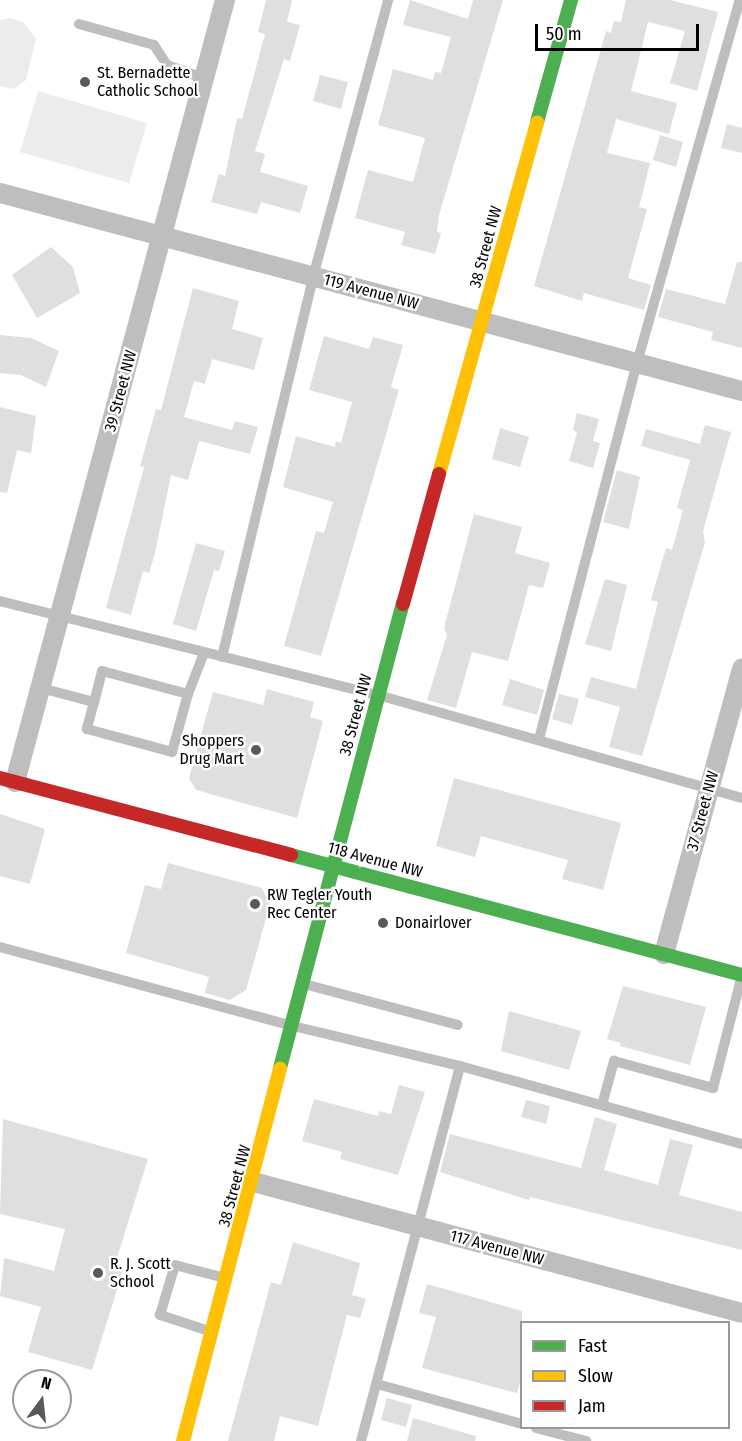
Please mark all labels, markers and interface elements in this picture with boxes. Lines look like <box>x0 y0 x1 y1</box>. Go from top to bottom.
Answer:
scale bar <box>538 12 702 50</box>
text: 50 m <box>546 23 582 45</box>
place label: St. Bernadette Catholic School <box>97 63 198 101</box>
marker: St. Bernadette Catholic School <box>78 75 92 89</box>
street label: 38 Street NW <box>466 204 506 290</box>
street label: 119 Avenue NW <box>322 270 420 314</box>
street label: 39 Street NW <box>101 348 141 434</box>
street label: 38 Street NW <box>336 672 376 758</box>
place label: Shoppers Drug Mart <box>179 731 244 769</box>
marker: Shoppers Drug Mart <box>249 743 263 757</box>
street label: 37 Street NW <box>683 769 723 853</box>
street label: 118 Avenue NW <box>325 838 425 882</box>
place label: RW Tegler Youth Rec Center <box>267 885 372 923</box>
marker: RW Tegler Youth Rec Center <box>248 897 262 911</box>
place label: Donairlover <box>395 913 472 933</box>
marker: Donairlover <box>376 916 390 930</box>
street label: 38 Street NW <box>215 1143 255 1229</box>
street label: 117 Avenue NW <box>448 1226 546 1270</box>
place label: R. J. Scott School <box>110 1254 171 1292</box>
marker: R. J. Scott School <box>91 1266 105 1280</box>
legend <box>520 1321 730 1429</box>
text: Fast <box>578 1335 607 1357</box>
text: Slow <box>578 1365 613 1387</box>
north arrow <box>12 1369 72 1429</box>
text: N <box>39 1373 53 1393</box>
text: Jam <box>578 1395 606 1417</box>

